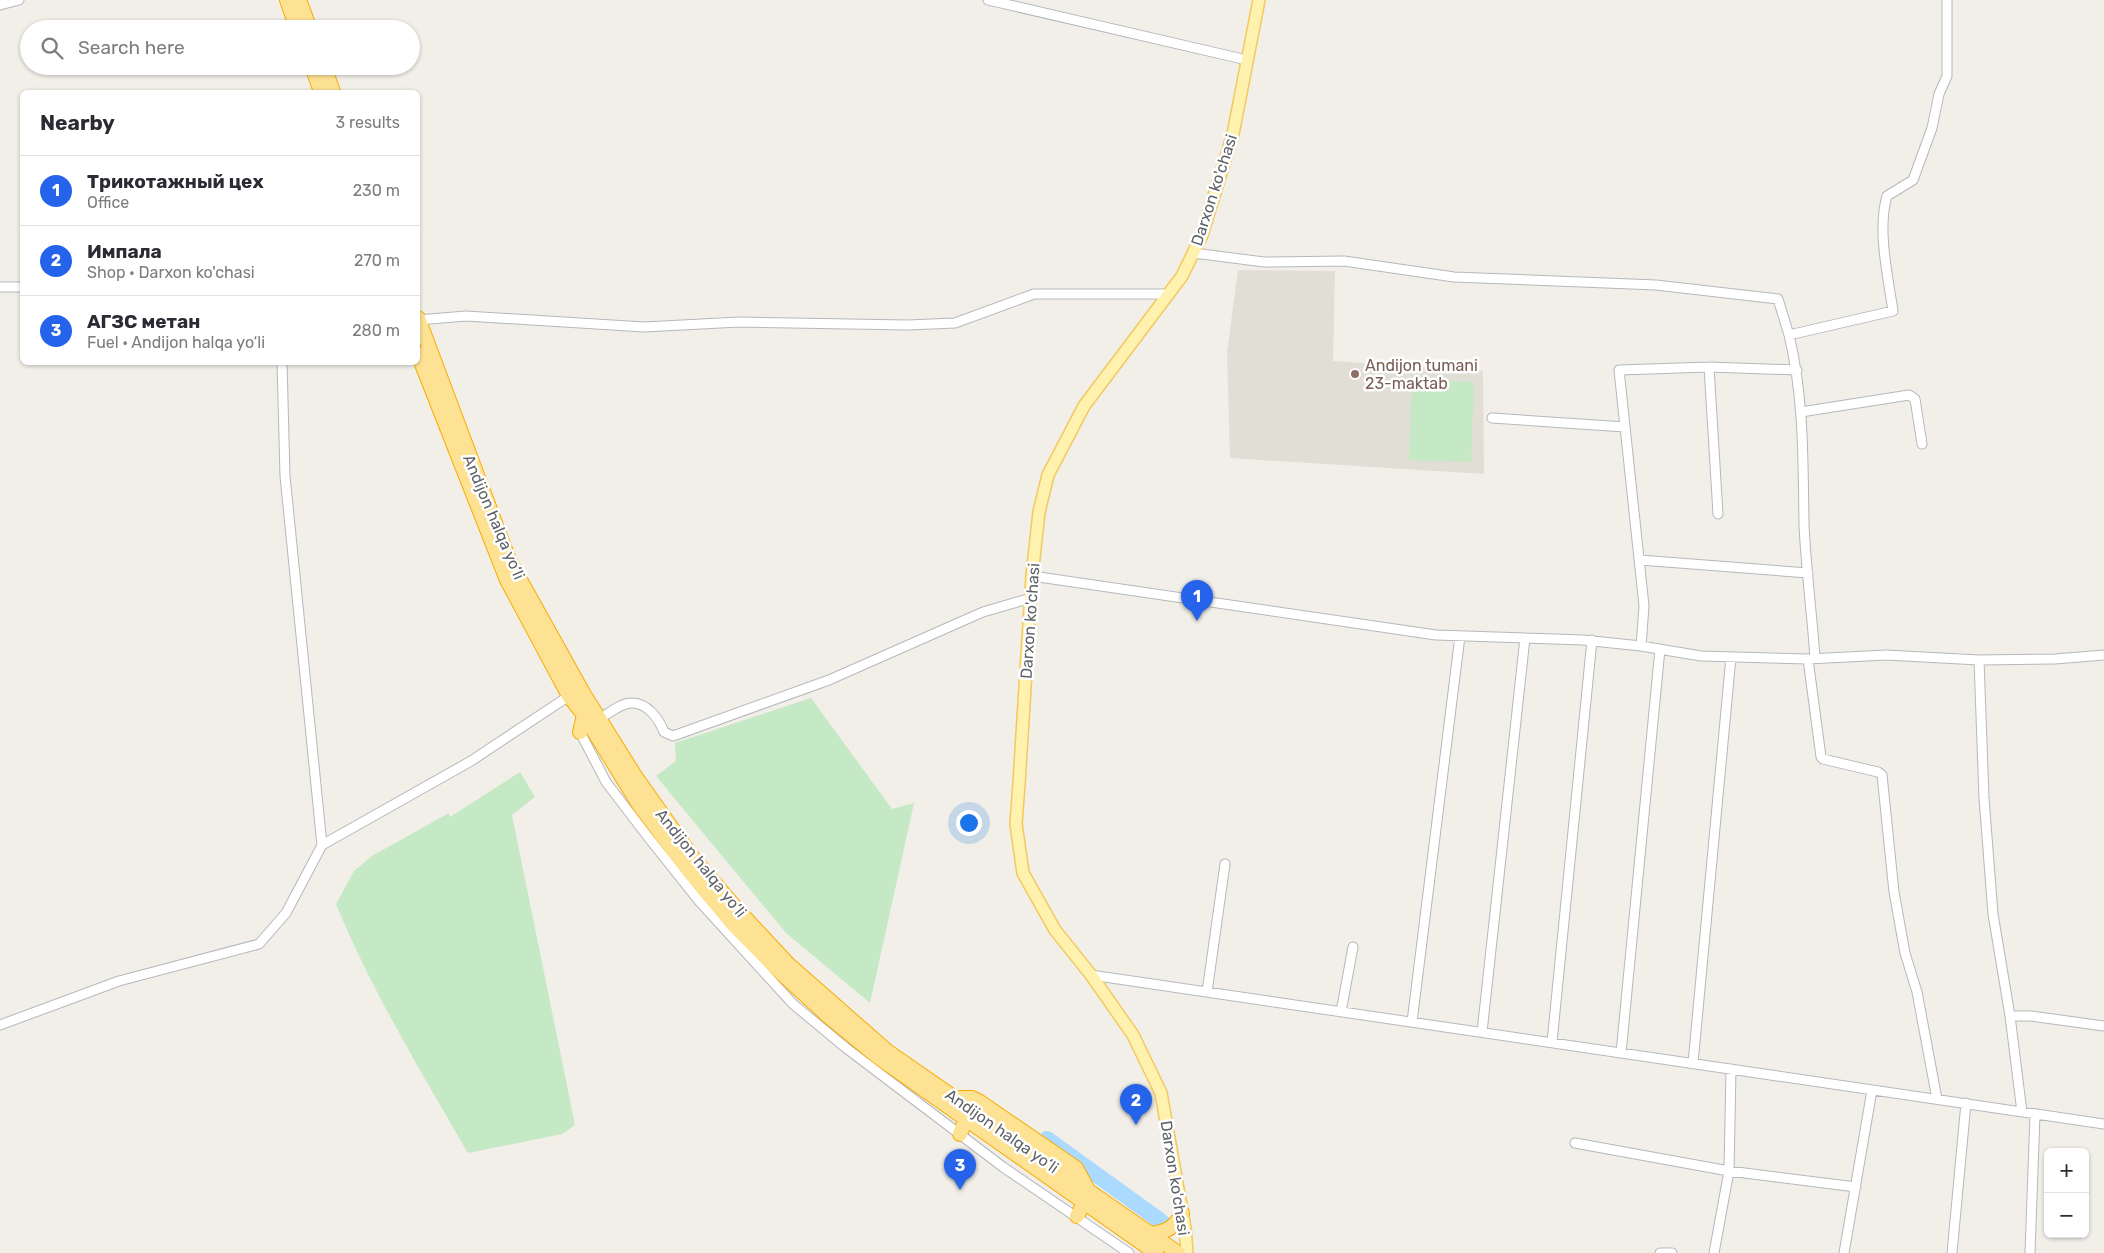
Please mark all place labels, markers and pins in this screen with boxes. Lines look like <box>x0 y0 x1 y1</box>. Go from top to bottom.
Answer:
place label: Andijon tumani 23-maktab <box>1365 356 1478 393</box>
marker: Andijon tumani 23-maktab <box>1349 368 1361 380</box>
pin: 1 <box>1181 580 1213 621</box>
pin: 2 <box>1120 1084 1152 1125</box>
pin: 3 <box>944 1149 976 1190</box>

